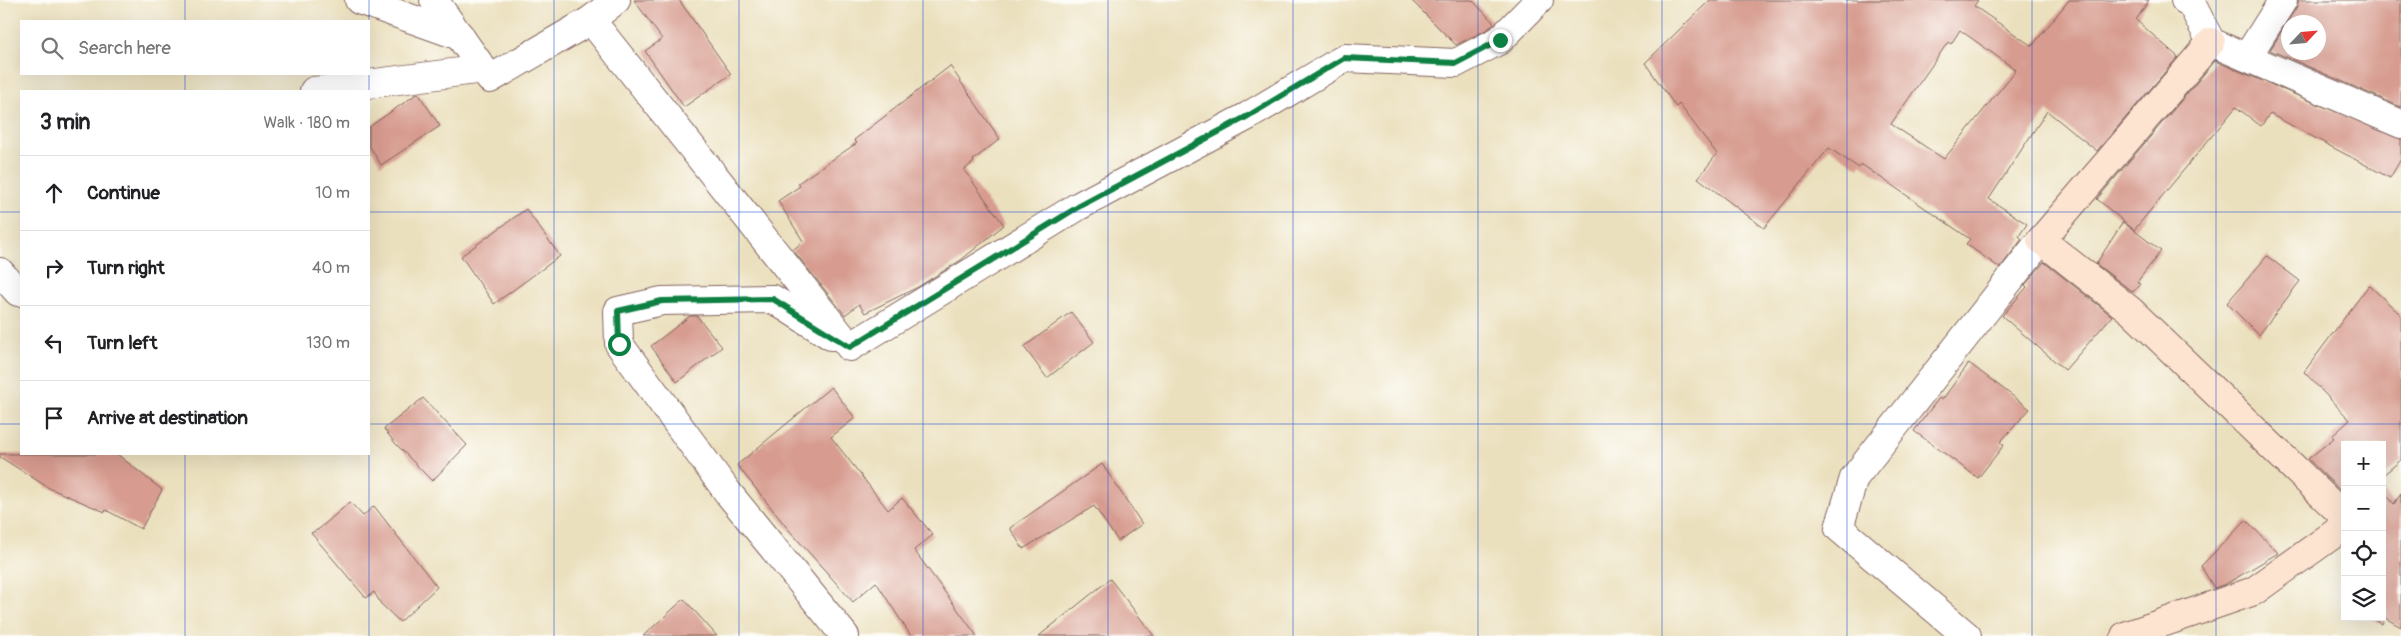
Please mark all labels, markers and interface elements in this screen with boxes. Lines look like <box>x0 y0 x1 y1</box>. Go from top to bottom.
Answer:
north arrow <box>2281 15 2326 60</box>
search box <box>20 20 370 75</box>
route end <box>1489 29 1512 52</box>
icon: search <box>38 34 66 62</box>
text: Search here <box>78 36 171 60</box>
text: 3 min <box>40 109 90 136</box>
text: Walk · 180 m <box>263 113 350 133</box>
icon: ahead <box>40 179 68 207</box>
text: Continue <box>87 181 160 205</box>
text: 10 m <box>315 183 350 203</box>
icon: right <box>40 254 68 282</box>
text: Turn right <box>87 256 165 280</box>
text: 40 m <box>312 258 350 278</box>
icon: left <box>40 329 68 357</box>
text: Turn left <box>87 331 157 355</box>
text: 130 m <box>306 333 350 353</box>
route start <box>608 333 631 356</box>
icon: arrive <box>40 404 68 432</box>
text: Arrive at destination <box>87 406 248 430</box>
map controls <box>2341 441 2386 621</box>
button: + <box>2341 441 2386 486</box>
button: − <box>2341 486 2386 531</box>
button: locate <box>2341 531 2386 576</box>
button: layers <box>2341 576 2386 621</box>

